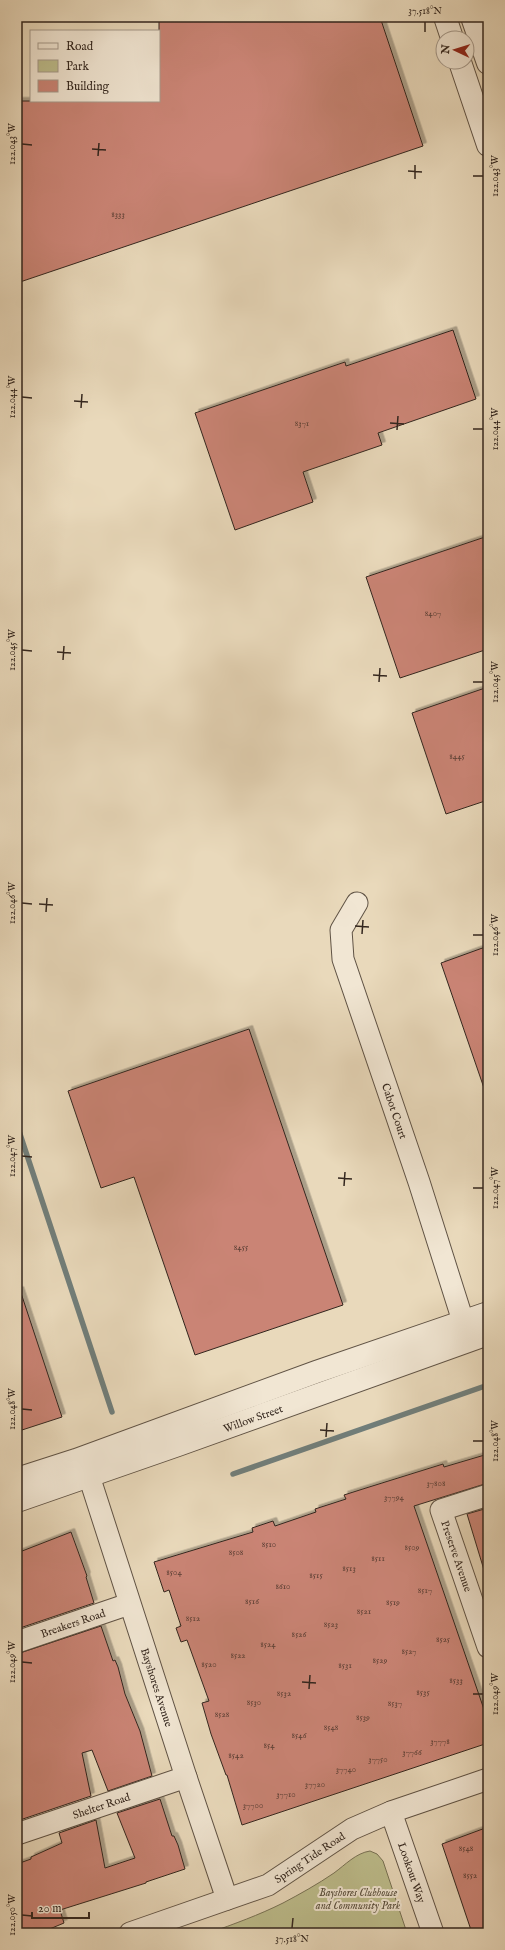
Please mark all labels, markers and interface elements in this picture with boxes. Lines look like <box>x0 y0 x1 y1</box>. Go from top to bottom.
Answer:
text: 37.518°N <box>408 5 442 18</box>
legend <box>30 30 160 102</box>
north arrow <box>435 30 475 70</box>
text: Road <box>66 39 94 54</box>
text: N <box>439 44 453 56</box>
text: Park <box>66 59 89 74</box>
text: Building <box>66 79 110 94</box>
text: 122.043°W <box>6 123 19 165</box>
text: 122.043°W <box>489 155 502 197</box>
house number: 8333 <box>111 209 125 220</box>
text: 122.044°W <box>6 375 19 418</box>
text: 122.044°W <box>489 407 502 450</box>
house number: 8371 <box>295 418 309 429</box>
house number: 8407 <box>425 608 441 619</box>
text: 122.045°W <box>6 629 19 671</box>
text: 122.045°W <box>489 661 502 703</box>
house number: 8445 <box>449 751 466 762</box>
text: 122.046°W <box>6 882 19 924</box>
text: 122.046°W <box>489 914 502 956</box>
street label: Cabot Court <box>378 1082 410 1141</box>
text: 122.047°W <box>6 1134 19 1177</box>
text: 122.047°W <box>489 1166 502 1209</box>
house number: 8455 <box>234 1242 249 1253</box>
text: 122.048°W <box>6 1388 19 1430</box>
street label: Willow Street <box>222 1402 285 1436</box>
text: 122.048°W <box>489 1420 502 1462</box>
house number: 37808 <box>426 1478 446 1489</box>
house number: 37794 <box>384 1492 405 1503</box>
street label: Preserve Avenue <box>437 1519 475 1594</box>
house number: 8510 <box>262 1539 276 1550</box>
house number: 8509 <box>404 1542 420 1553</box>
house number: 8508 <box>229 1547 244 1558</box>
house number: 8511 <box>371 1553 385 1564</box>
house number: 8513 <box>342 1563 356 1574</box>
house number: 8504 <box>166 1567 182 1578</box>
house number: 8515 <box>309 1570 323 1581</box>
house number: 8610 <box>275 1581 291 1592</box>
house number: 8517 <box>418 1585 432 1596</box>
house number: 8516 <box>245 1596 259 1607</box>
house number: 8519 <box>386 1597 400 1608</box>
house number: 8521 <box>357 1606 371 1617</box>
street label: Breakers Road <box>39 1607 107 1641</box>
house number: 8512 <box>186 1613 200 1624</box>
house number: 8523 <box>324 1619 338 1630</box>
house number: 8526 <box>292 1629 307 1640</box>
house number: 8525 <box>436 1634 451 1645</box>
house number: 8524 <box>260 1639 276 1650</box>
text: 122.049°W <box>6 1640 19 1683</box>
street label: Bayshores Avenue <box>137 1646 175 1729</box>
house number: 8527 <box>401 1646 417 1657</box>
house number: 8522 <box>230 1650 246 1661</box>
house number: 8529 <box>373 1655 388 1666</box>
house number: 8520 <box>201 1659 217 1670</box>
house number: 8531 <box>338 1660 352 1671</box>
text: 122.049°W <box>489 1672 502 1715</box>
house number: 8533 <box>449 1675 463 1686</box>
house number: 8535 <box>416 1687 430 1698</box>
house number: 8532 <box>277 1688 291 1699</box>
house number: 8530 <box>247 1697 261 1708</box>
house number: 8537 <box>388 1698 402 1709</box>
house number: 8528 <box>215 1709 230 1720</box>
house number: 8539 <box>356 1712 370 1723</box>
house number: 8548 <box>324 1722 339 1733</box>
house number: 8546 <box>292 1730 307 1741</box>
house number: 37778 <box>430 1736 450 1747</box>
house number: 854 <box>263 1740 275 1751</box>
house number: 37766 <box>402 1747 422 1758</box>
house number: 8542 <box>228 1750 244 1761</box>
house number: 37750 <box>368 1754 388 1765</box>
house number: 37740 <box>336 1764 356 1775</box>
house number: 37720 <box>305 1779 325 1790</box>
house number: 37710 <box>276 1789 296 1800</box>
street label: Shelter Road <box>71 1790 132 1823</box>
house number: 37700 <box>243 1800 263 1811</box>
street label: Spring Tide Road <box>272 1830 348 1887</box>
street label: Lookout Way <box>394 1841 428 1905</box>
house number: 8548 <box>459 1843 474 1854</box>
house number: 8552 <box>463 1870 477 1881</box>
park label: Bayshores Clubhouse and Community Park <box>315 1886 401 1913</box>
text: 122.050°W <box>6 1894 19 1936</box>
scale bar <box>32 1894 89 1920</box>
text: 20 m <box>38 1901 61 1916</box>
text: 37.518°N <box>275 1933 309 1946</box>

